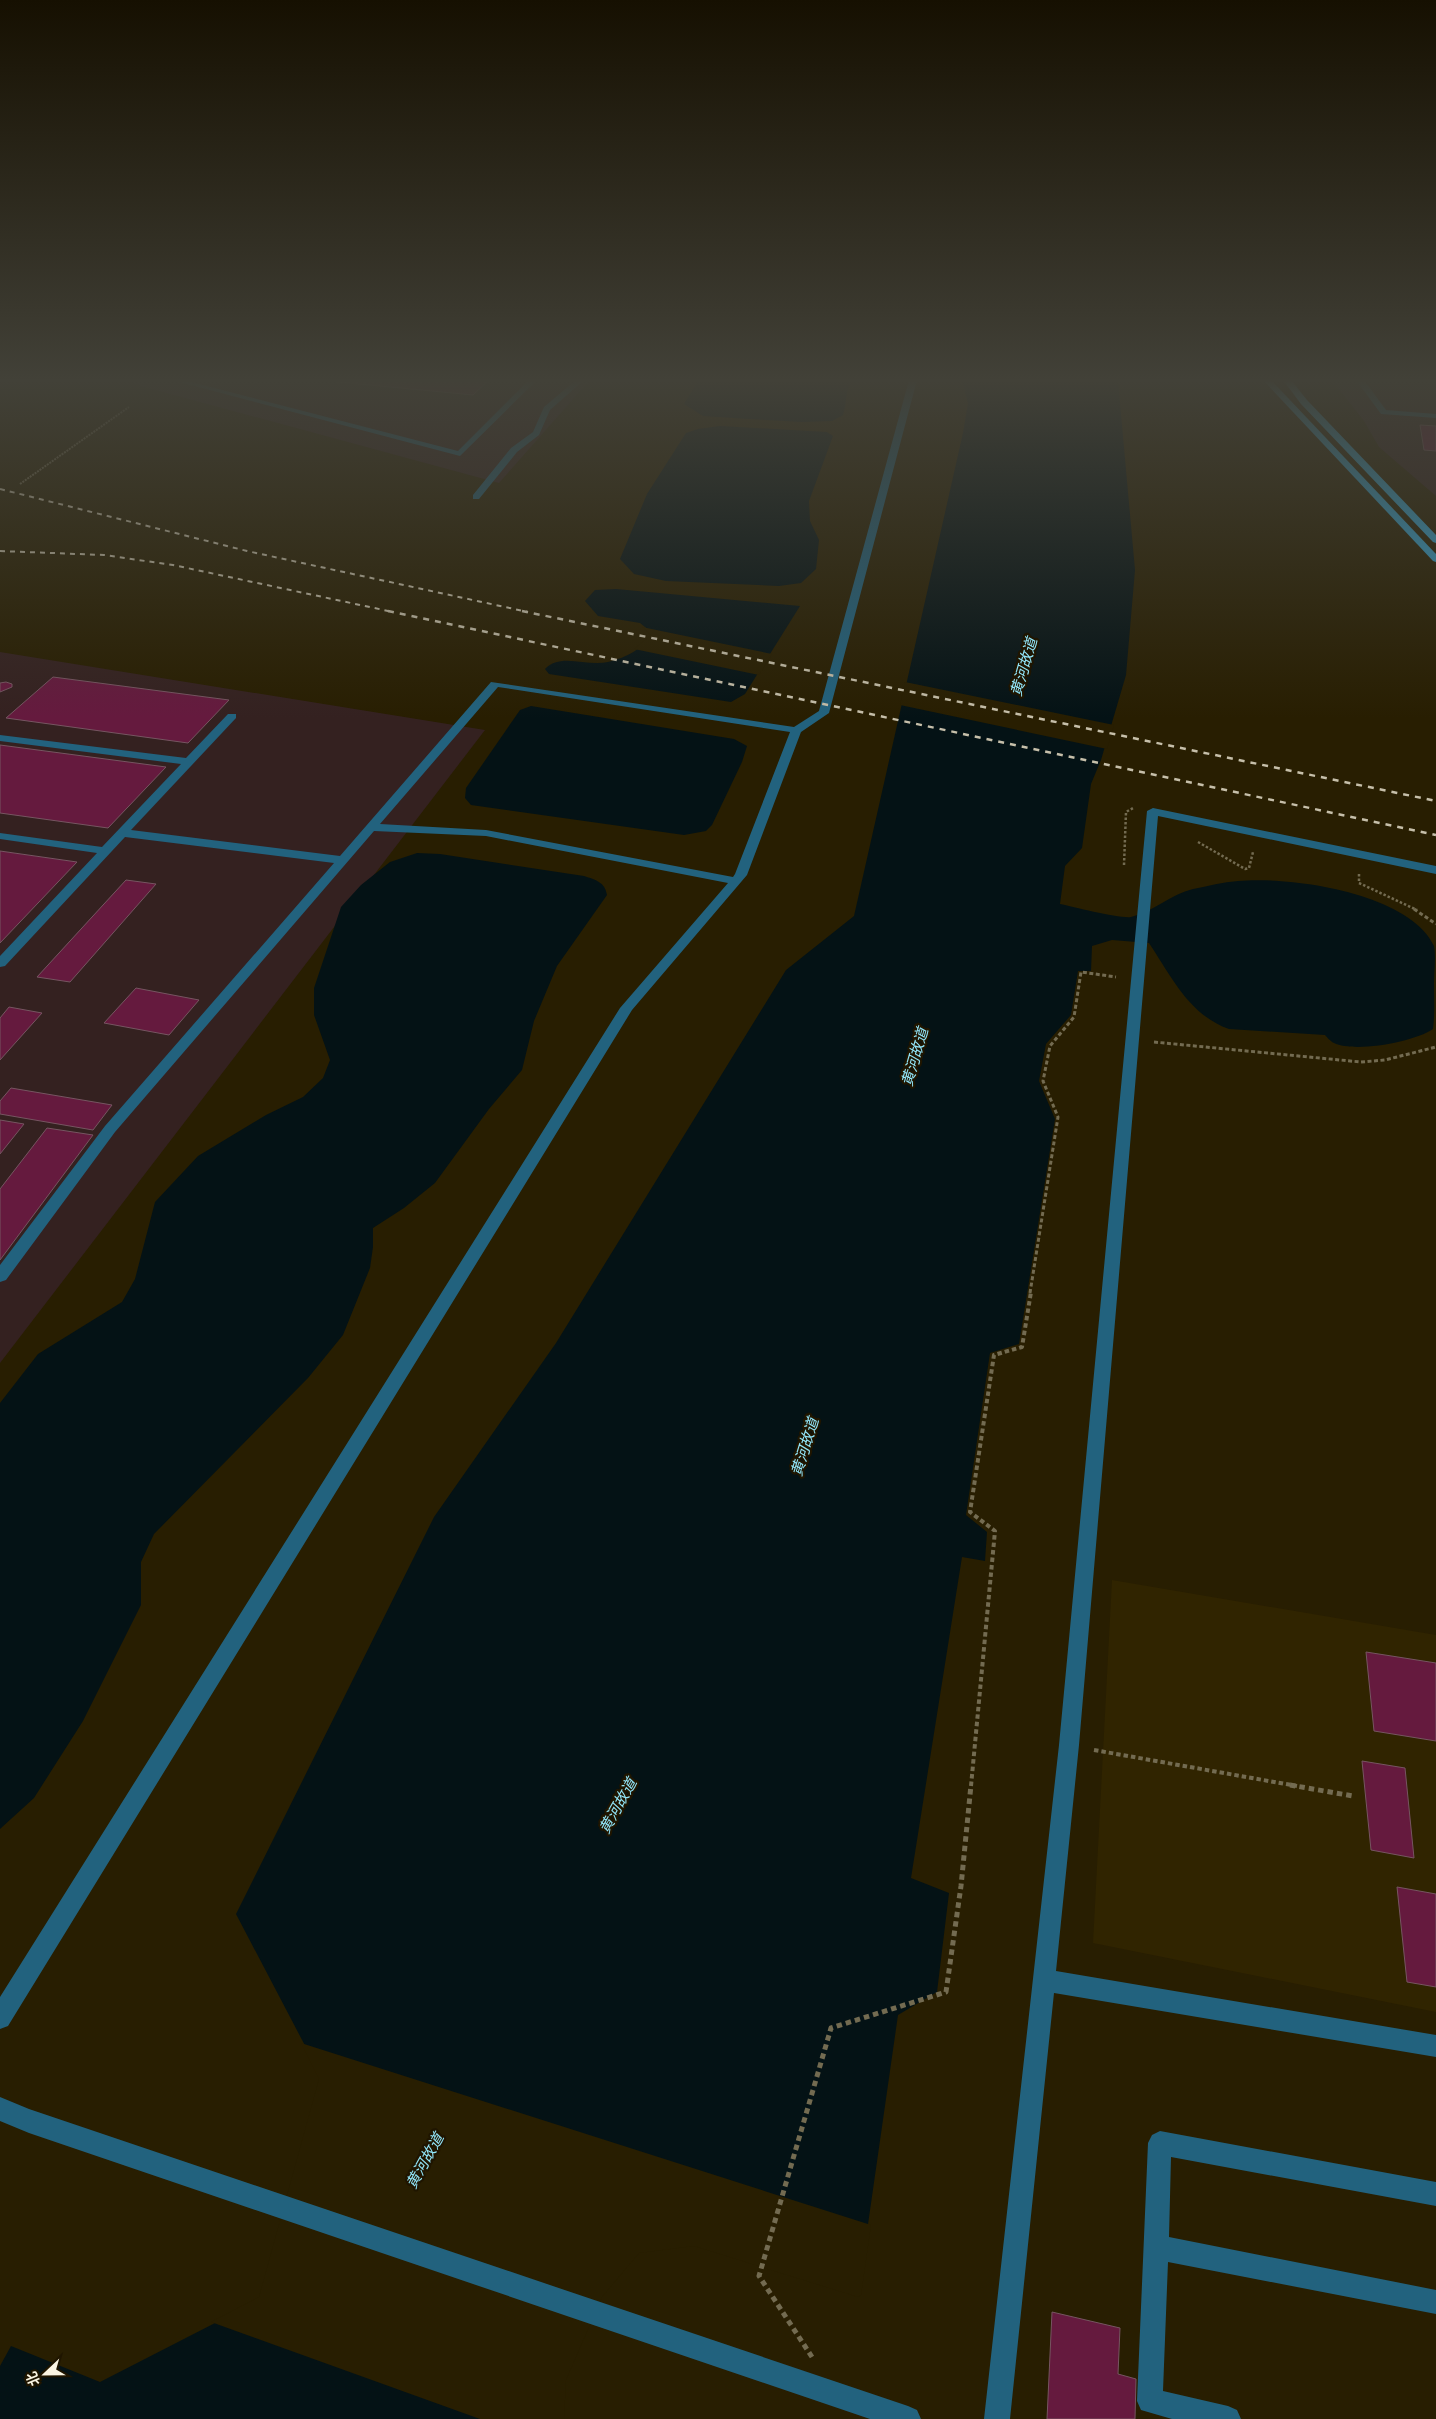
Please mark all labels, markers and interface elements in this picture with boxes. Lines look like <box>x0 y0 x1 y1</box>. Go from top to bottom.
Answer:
water label: 黄河故道 <box>1004 633 1043 699</box>
water label: 黄河故道 <box>895 1023 934 1089</box>
water label: 黄河故道 <box>785 1413 825 1479</box>
water label: 黄河故道 <box>593 1772 643 1838</box>
water label: 黄河故道 <box>400 2127 450 2193</box>
north arrow <box>20 2349 70 2399</box>
text: 北 <box>20 2369 45 2389</box>

